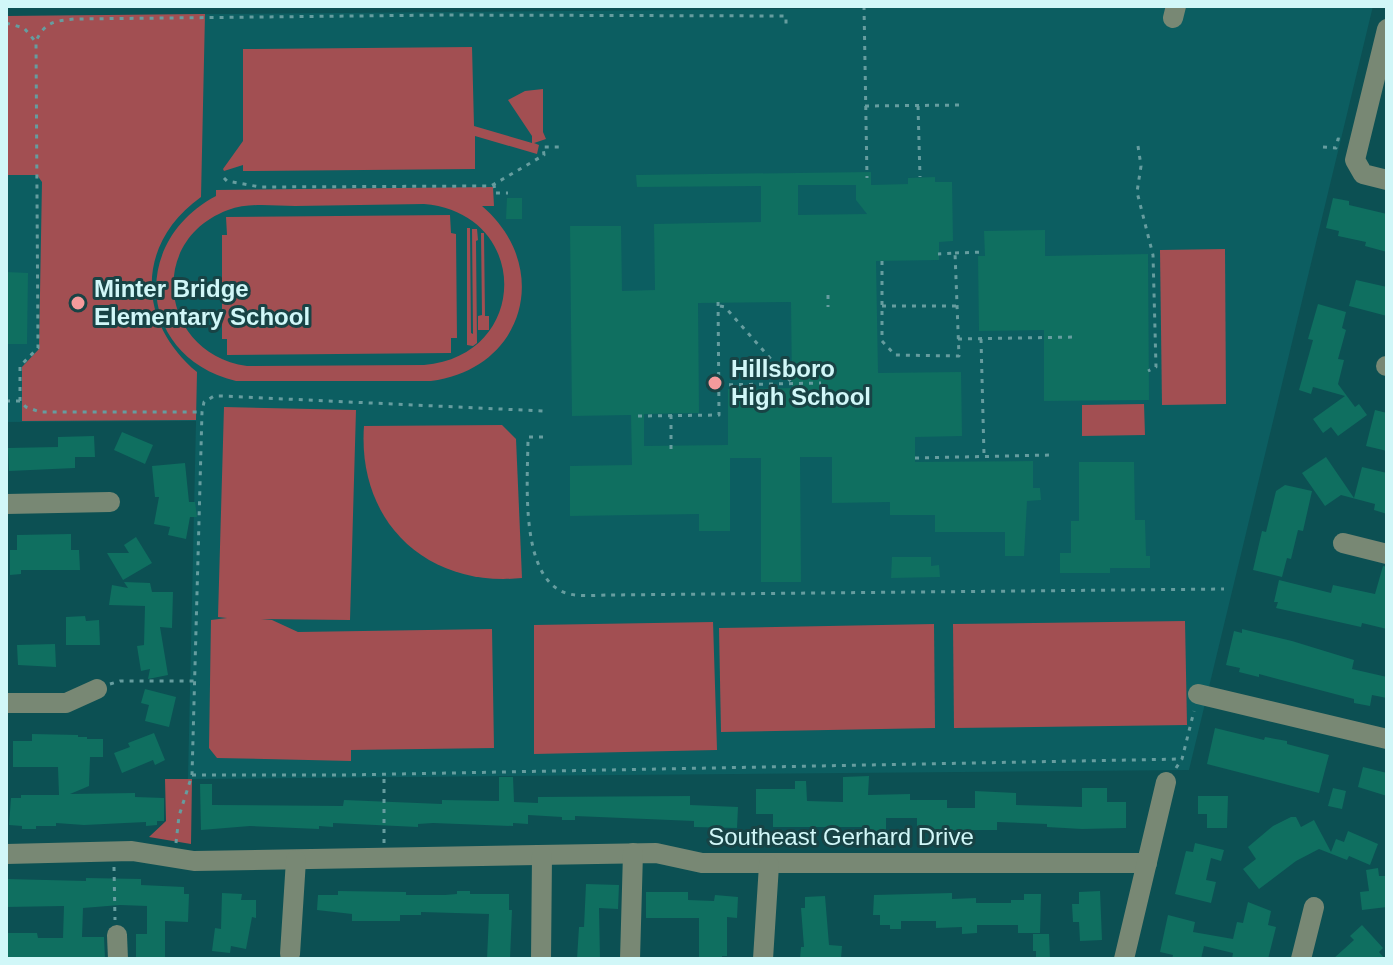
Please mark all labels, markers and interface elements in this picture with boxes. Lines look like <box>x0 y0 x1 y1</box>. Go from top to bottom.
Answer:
place label: Minter Bridge Elementary School <box>94 275 310 330</box>
marker: Minter Bridge Elementary School <box>69 294 87 312</box>
place label: Hillsboro High School <box>731 355 871 410</box>
marker: Hillsboro High School <box>706 374 724 392</box>
street label: Southeast Gerhard Drive <box>708 823 974 850</box>

